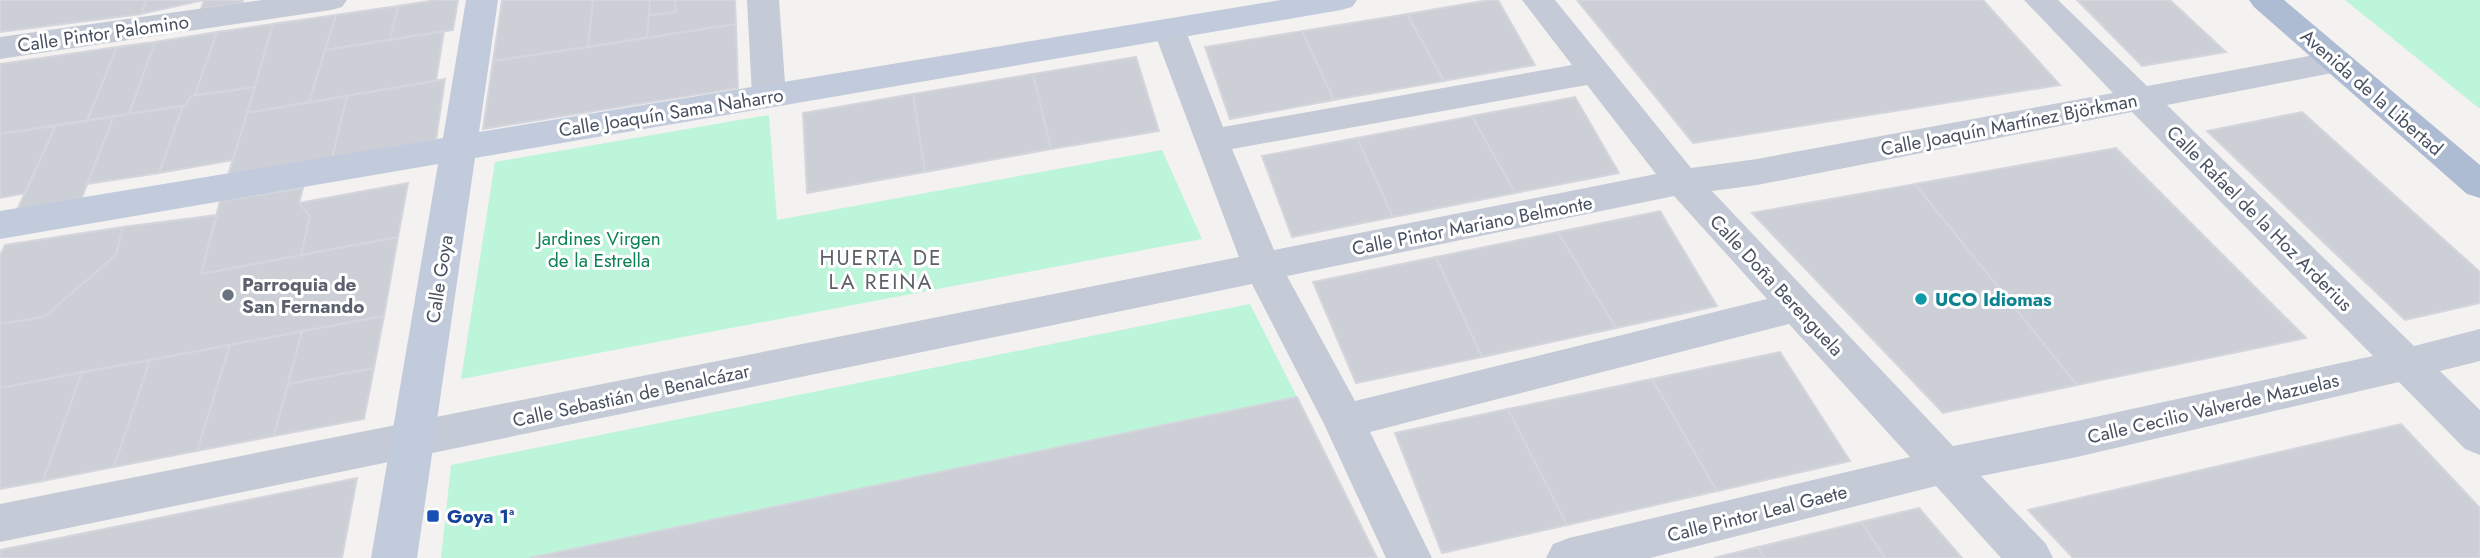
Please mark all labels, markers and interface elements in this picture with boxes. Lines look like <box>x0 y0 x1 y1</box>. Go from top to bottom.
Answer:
street label: Calle Pintor Palomino <box>16 8 190 59</box>
street label: Avenida de la Libertad <box>2295 23 2449 162</box>
street label: Calle Joaquín Sama Naharro <box>557 81 785 144</box>
street label: Calle Joaquín Martínez Björkman <box>1878 86 2140 163</box>
street label: Calle Rafael de la Hoz Arderius <box>2161 119 2359 318</box>
street label: Calle Pintor Mariano Belmonte <box>1350 189 1595 262</box>
street label: Calle Doña Berenguela <box>1704 208 1850 362</box>
park label: Jardines Virgen de la Estrella <box>534 225 661 274</box>
street label: Calle Goya <box>419 233 460 325</box>
district label: HUERTA DE LA REINA <box>819 243 943 297</box>
place label: Parroquia de San Fernando <box>242 271 364 320</box>
place label: UCO Idiomas <box>1935 286 2052 313</box>
marker: Parroquia de San Fernando <box>220 287 236 303</box>
marker: UCO Idiomas <box>1913 291 1929 307</box>
street label: Calle Sebastián de Benalcázar <box>510 357 752 434</box>
street label: Calle Cecilio Valverde Mazuelas <box>2085 366 2342 451</box>
street label: Calle Pintor Leal Gaete <box>1664 478 1850 549</box>
place label: Goya 1ª <box>447 503 514 530</box>
marker: Goya 1ª <box>425 508 441 524</box>

